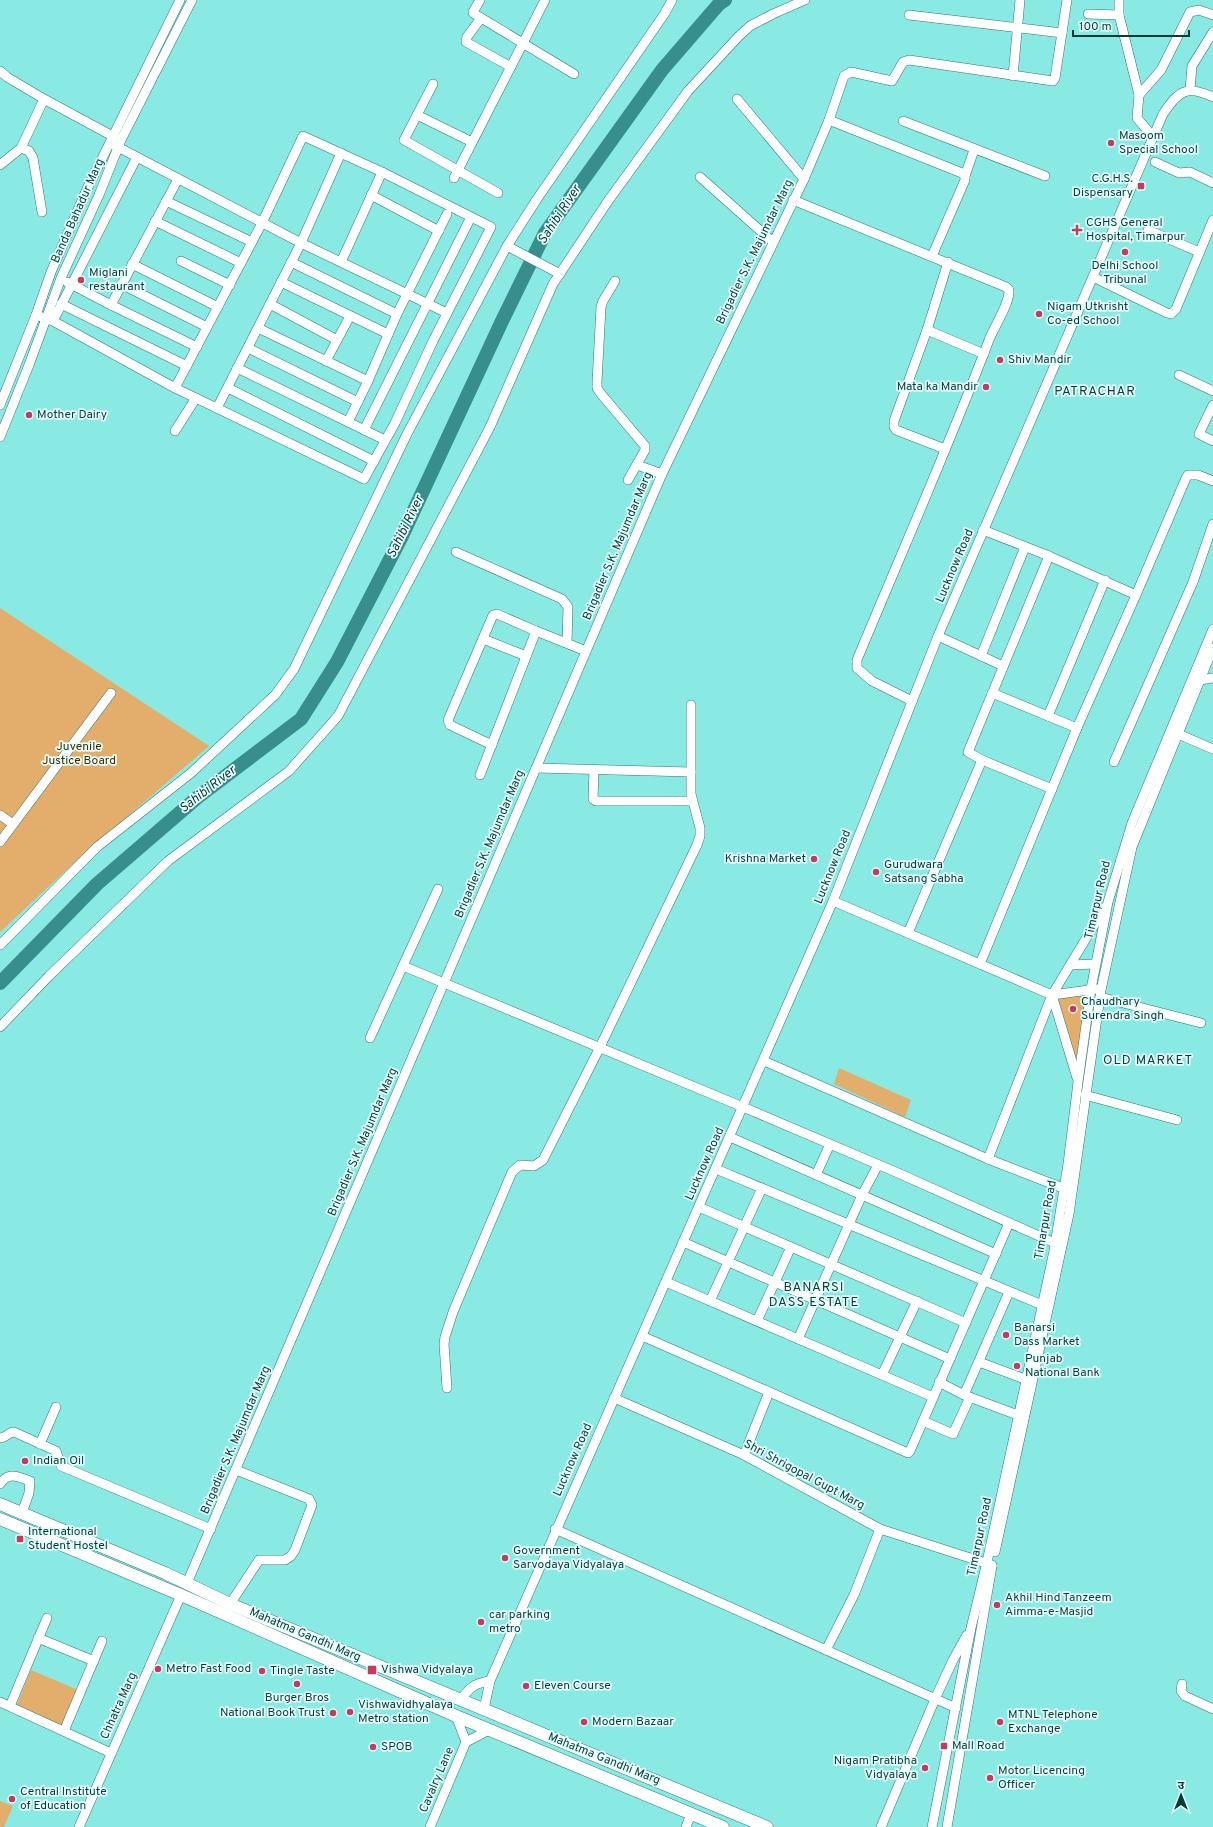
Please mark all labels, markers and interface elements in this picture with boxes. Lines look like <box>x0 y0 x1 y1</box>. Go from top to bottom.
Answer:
scale bar <box>1073 12 1189 38</box>
text: 100 m <box>1079 19 1112 35</box>
place label: Masoom Special School <box>1119 128 1198 158</box>
marker: Masoom Special School <box>1106 138 1116 148</box>
street label: Banda Bahadur Marg <box>48 156 108 266</box>
place label: C.G.H.S. Dispensary <box>1073 171 1133 201</box>
street label: Brigadier S.K. Majumdar Marg <box>713 177 797 327</box>
marker: C.G.H.S. Dispensary <box>1136 181 1146 191</box>
water label: Sahibi River <box>535 182 586 248</box>
place label: CGHS General Hospital, Timarpur <box>1086 215 1185 245</box>
marker: CGHS General Hospital, Timarpur <box>1071 224 1083 236</box>
marker: Delhi School Tribunal <box>1120 247 1130 257</box>
place label: Delhi School Tribunal <box>1092 258 1158 288</box>
place label: Miglani restaurant <box>89 265 145 295</box>
marker: Miglani restaurant <box>76 275 86 285</box>
place label: Nigam Utkrisht Co-ed School <box>1047 299 1128 329</box>
marker: Nigam Utkrisht Co-ed School <box>1034 309 1044 319</box>
place label: Shiv Mandir <box>1008 352 1071 368</box>
marker: Shiv Mandir <box>995 355 1005 365</box>
place label: Mata ka Mandir <box>897 379 978 395</box>
marker: Mata ka Mandir <box>981 382 991 392</box>
district label: PATRACHAR <box>1054 384 1136 400</box>
place label: Mother Dairy <box>37 407 107 423</box>
marker: Mother Dairy <box>24 410 34 420</box>
street label: Brigadier S.K. Majumdar Marg <box>579 469 657 623</box>
water label: Sahibi River <box>384 492 428 561</box>
street label: Lucknow Road <box>932 527 978 605</box>
park label: Juvenile Justice Board <box>42 739 116 769</box>
water label: Sahibi River <box>177 762 240 817</box>
street label: Brigadier S.K. Majumdar Marg <box>451 767 529 921</box>
street label: Lucknow Road <box>811 828 855 906</box>
place label: Krishna Market <box>725 851 806 867</box>
marker: Krishna Market <box>809 854 819 864</box>
place label: Gurudwara Satsang Sabha <box>884 857 964 887</box>
street label: Timarpur Road <box>1081 859 1115 941</box>
marker: Gurudwara Satsang Sabha <box>871 867 881 877</box>
place label: Chaudhary Surendra Singh <box>1081 994 1164 1024</box>
marker: Chaudhary Surendra Singh <box>1068 1004 1078 1014</box>
district label: OLD MARKET <box>1103 1053 1193 1069</box>
street label: Brigadier S.K. Majumdar Marg <box>324 1065 402 1219</box>
street label: Lucknow Road <box>682 1125 728 1203</box>
street label: Timarpur Road <box>1031 1179 1061 1261</box>
district label: BANARSI DASS ESTATE <box>769 1280 859 1311</box>
place label: Banarsi Dass Market <box>1014 1320 1080 1350</box>
marker: Banarsi Dass Market <box>1001 1330 1011 1340</box>
place label: Punjab National Bank <box>1025 1351 1100 1381</box>
marker: Punjab National Bank <box>1012 1361 1022 1371</box>
street label: Brigadier S.K. Majumdar Marg <box>197 1363 275 1517</box>
street label: Lucknow Road <box>550 1421 596 1499</box>
street label: Shri Shrigopal Gupt Marg <box>741 1436 867 1514</box>
place label: Indian Oil <box>33 1453 84 1469</box>
marker: Indian Oil <box>20 1456 30 1466</box>
street label: Timarpur Road <box>964 1496 996 1578</box>
place label: International Student Hostel <box>28 1524 108 1554</box>
marker: International Student Hostel <box>15 1534 25 1544</box>
place label: Government Sarvodaya Vidyalaya <box>513 1543 624 1573</box>
marker: Government Sarvodaya Vidyalaya <box>500 1553 510 1563</box>
place label: Akhil Hind Tanzeem Aimma-e-Masjid <box>1005 1590 1112 1620</box>
marker: Akhil Hind Tanzeem Aimma-e-Masjid <box>992 1600 1002 1610</box>
street label: Mahatma Gandhi Marg <box>247 1604 363 1666</box>
place label: car parking metro <box>489 1607 550 1637</box>
marker: car parking metro <box>476 1617 486 1627</box>
place label: Metro Fast Food <box>166 1661 251 1677</box>
place label: Vishwa Vidyalaya <box>381 1662 473 1678</box>
place label: Tingle Taste <box>270 1663 335 1679</box>
marker: Metro Fast Food <box>153 1664 163 1674</box>
marker: Vishwa Vidyalaya <box>366 1664 378 1676</box>
marker: Tingle Taste <box>257 1666 267 1676</box>
street label: Chhatra Marg <box>97 1670 141 1742</box>
place label: Eleven Course <box>534 1678 611 1694</box>
marker: Burger Bros <box>292 1679 302 1689</box>
marker: Eleven Course <box>521 1681 531 1691</box>
place label: Burger Bros <box>265 1690 329 1706</box>
place label: Vishwavidhyalaya Metro station <box>358 1697 453 1727</box>
place label: National Book Trust <box>220 1705 325 1721</box>
marker: Vishwavidhyalaya Metro station <box>345 1707 355 1717</box>
place label: MTNL Telephone Exchange <box>1008 1707 1098 1737</box>
marker: National Book Trust <box>328 1708 338 1718</box>
place label: Modern Bazaar <box>592 1714 674 1730</box>
marker: Modern Bazaar <box>579 1717 589 1727</box>
marker: MTNL Telephone Exchange <box>995 1717 1005 1727</box>
street label: Mahatma Gandhi Marg <box>545 1729 663 1789</box>
place label: Mall Road <box>952 1738 1005 1754</box>
place label: SPOB <box>381 1739 412 1755</box>
marker: Mall Road <box>939 1741 949 1751</box>
marker: SPOB <box>368 1742 378 1752</box>
street label: Cavalry Lane <box>416 1745 458 1815</box>
place label: Nigam Pratibha Vidyalaya <box>834 1753 917 1783</box>
marker: Nigam Pratibha Vidyalaya <box>920 1763 930 1773</box>
place label: Motor Licencing Officer <box>998 1763 1085 1793</box>
marker: Motor Licencing Officer <box>985 1773 995 1783</box>
north arrow <box>1161 1775 1201 1815</box>
text: उ <box>1178 1779 1185 1793</box>
place label: Central Institute of Education <box>20 1784 107 1814</box>
marker: Central Institute of Education <box>7 1794 17 1804</box>

